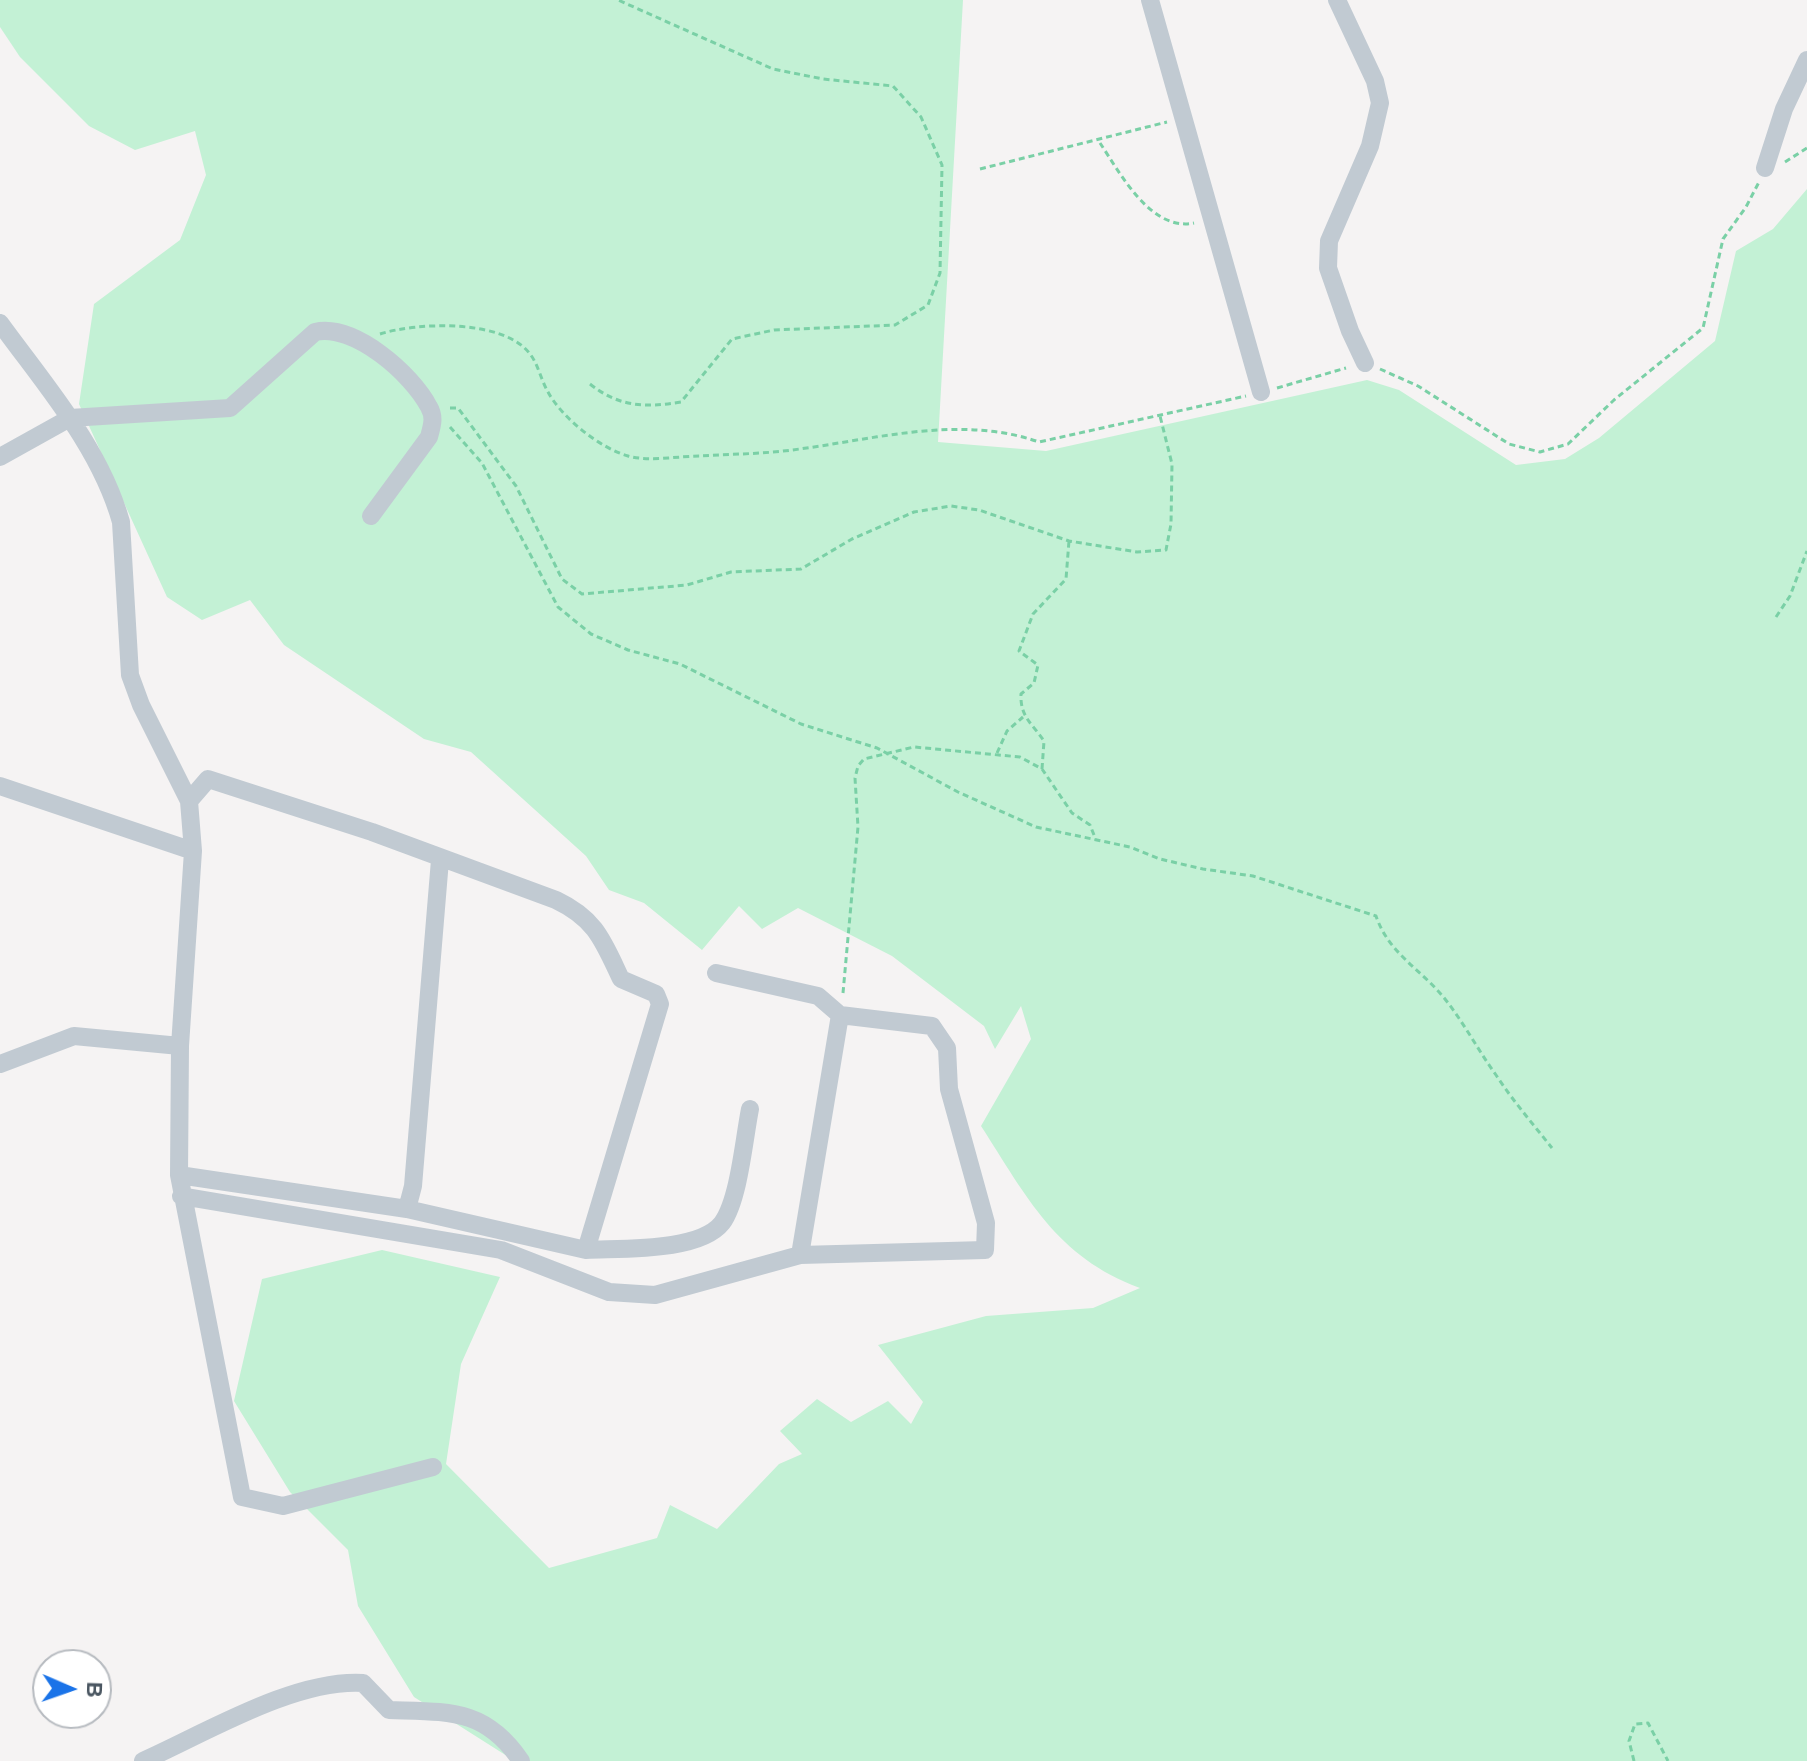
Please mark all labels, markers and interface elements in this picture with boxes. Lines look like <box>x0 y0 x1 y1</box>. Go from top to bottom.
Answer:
north arrow <box>32 1649 112 1729</box>
text: B <box>82 1681 107 1698</box>

